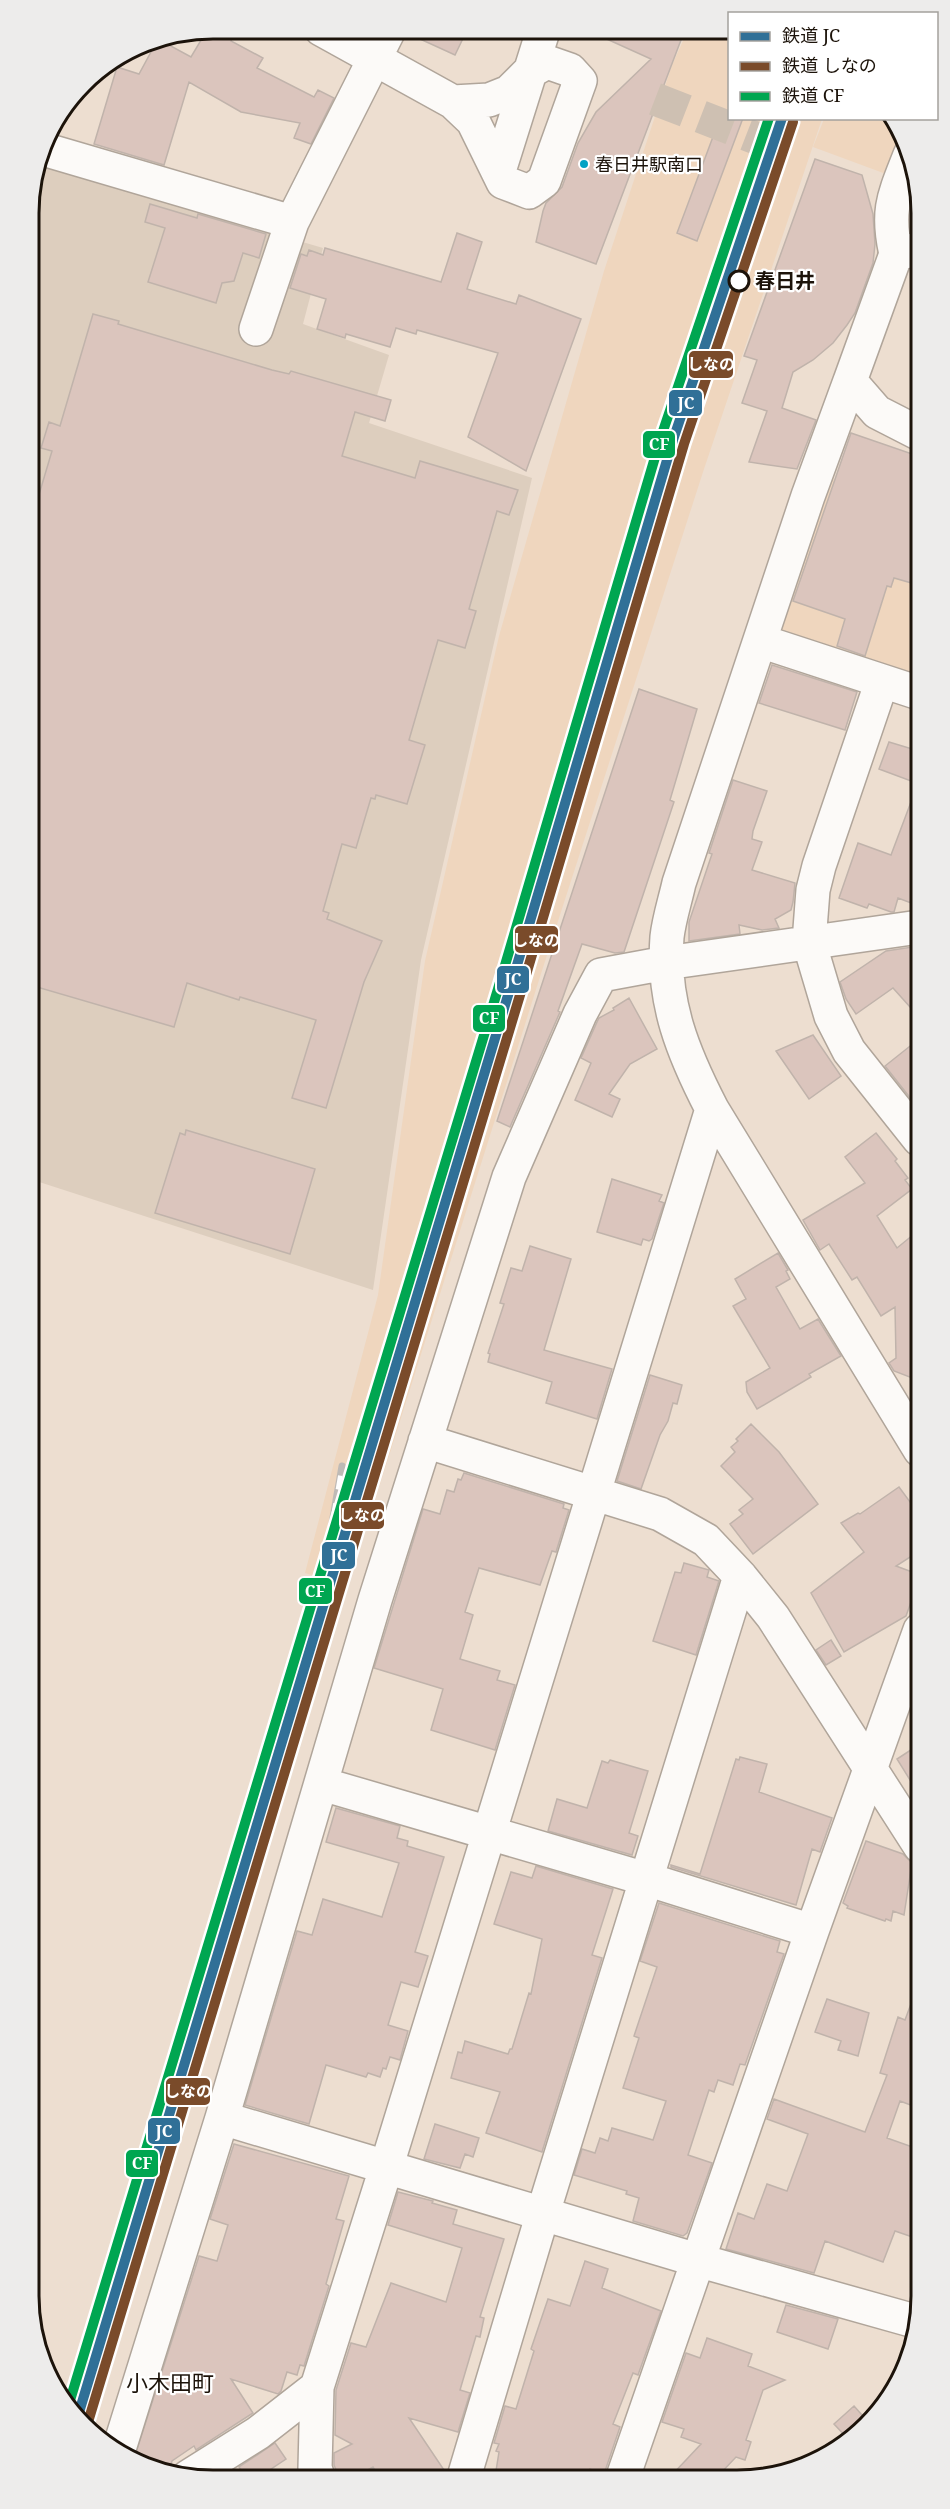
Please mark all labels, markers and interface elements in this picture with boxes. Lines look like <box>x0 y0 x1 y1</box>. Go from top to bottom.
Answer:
legend <box>728 12 938 120</box>
text: 鉄道 JC <box>782 23 840 47</box>
text: 鉄道 しなの <box>782 53 877 77</box>
text: 鉄道 CF <box>782 83 844 107</box>
place label: 春日井駅南口 <box>595 152 703 176</box>
marker: 春日井駅南口 <box>578 158 590 170</box>
place label: 春日井 <box>755 267 815 294</box>
marker: 春日井 <box>728 270 750 292</box>
line badge: しなの <box>688 350 734 379</box>
text: しなの <box>687 353 735 375</box>
line badge: JC <box>668 389 703 417</box>
text: JC <box>676 392 695 414</box>
line badge: CF <box>642 430 676 459</box>
text: CF <box>649 433 669 455</box>
line badge: しなの <box>514 925 559 954</box>
text: しなの <box>512 929 560 951</box>
line badge: JC <box>496 965 530 994</box>
text: JC <box>503 968 522 990</box>
line badge: CF <box>472 1004 506 1033</box>
text: CF <box>479 1007 499 1029</box>
line badge: しなの <box>340 1501 385 1530</box>
text: しなの <box>338 1504 386 1526</box>
line badge: JC <box>321 1541 356 1570</box>
text: JC <box>329 1544 348 1566</box>
line badge: CF <box>298 1577 333 1605</box>
text: CF <box>305 1580 325 1602</box>
line badge: しなの <box>165 2077 211 2106</box>
text: しなの <box>164 2080 212 2102</box>
line badge: JC <box>147 2117 181 2145</box>
text: JC <box>154 2120 173 2142</box>
line badge: CF <box>125 2149 159 2178</box>
text: CF <box>132 2152 152 2174</box>
district label: 小木田町 <box>126 2367 214 2397</box>

